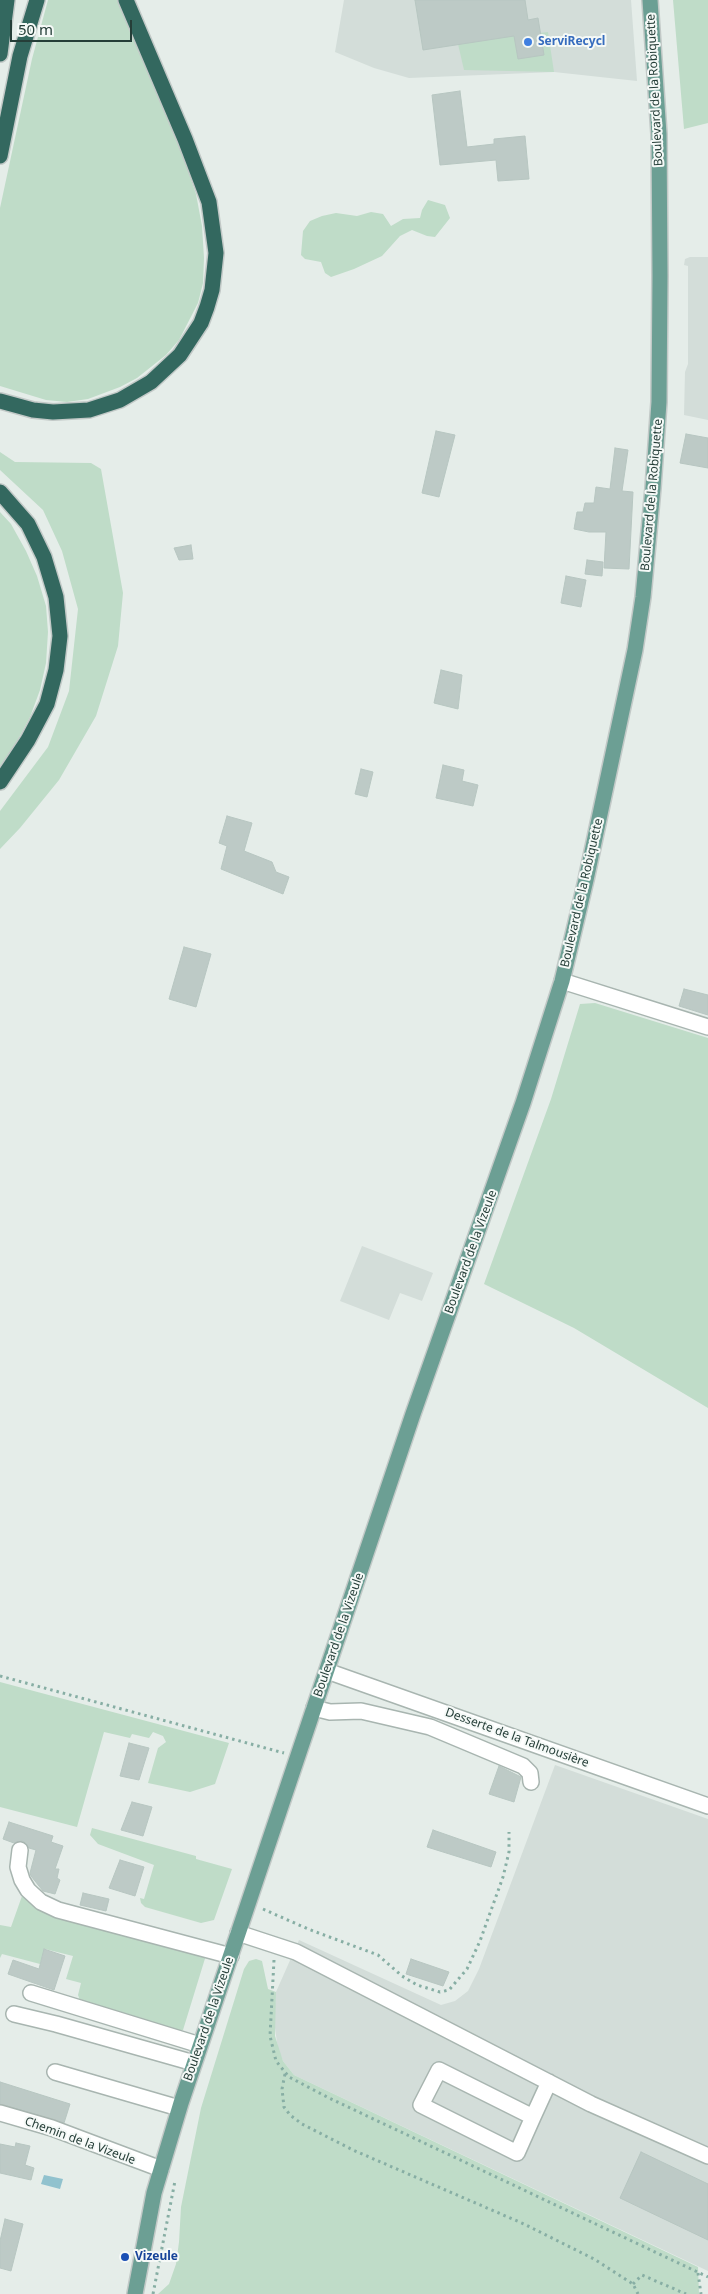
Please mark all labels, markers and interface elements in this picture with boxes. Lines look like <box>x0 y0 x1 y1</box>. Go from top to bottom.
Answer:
scale bar <box>12 10 135 42</box>
street label: Boulevard de la Robiquette <box>644 13 666 167</box>
text: 50 m <box>18 19 53 39</box>
place label: ServiRecycl <box>538 35 605 49</box>
marker: ServiRecycl <box>522 36 534 48</box>
street label: Boulevard de la Robiquette <box>638 418 666 572</box>
street label: Boulevard de la Robiquette <box>558 817 606 969</box>
street label: Boulevard de la Vizeule <box>442 1188 500 1316</box>
street label: Boulevard de la Vizeule <box>311 1571 367 1699</box>
street label: Desserte de la Talmousière <box>443 1705 591 1771</box>
street label: Boulevard de la Vizeule <box>181 1955 237 2083</box>
street label: Chemin de la Vizeule <box>23 2114 137 2168</box>
place label: Vizeule <box>135 2250 178 2264</box>
marker: Vizeule <box>119 2251 131 2263</box>

